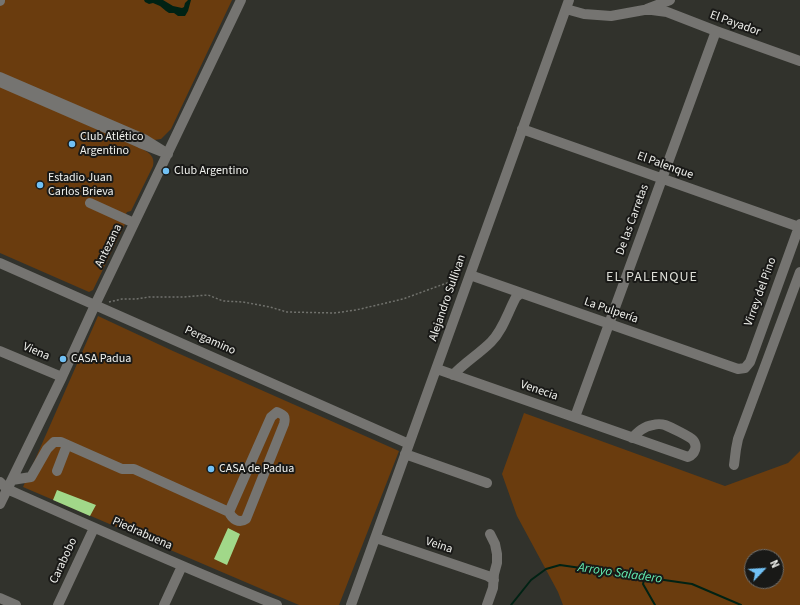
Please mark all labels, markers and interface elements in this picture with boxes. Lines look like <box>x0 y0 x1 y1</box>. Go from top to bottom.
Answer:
street label: El Payador <box>708 8 762 40</box>
place label: Club Atlético Argentino <box>80 130 144 158</box>
marker: Club Atlético Argentino <box>67 139 77 149</box>
street label: El Palenque <box>635 149 695 183</box>
place label: Club Argentino <box>174 164 249 178</box>
marker: Club Argentino <box>161 166 171 176</box>
place label: Estadio Juan Carlos Brieva <box>48 171 114 199</box>
marker: Estadio Juan Carlos Brieva <box>35 180 45 190</box>
street label: De las Carretas <box>614 183 652 257</box>
street label: Antezana <box>92 222 126 270</box>
street label: Alejandro Sullivan <box>426 253 470 343</box>
street label: Virrey del Pino <box>742 256 780 328</box>
district label: EL PALENQUE <box>606 270 698 286</box>
street label: La Pulpería <box>582 295 640 327</box>
street label: Pergamino <box>182 323 238 359</box>
street label: Viena <box>20 340 52 364</box>
place label: CASA Padua <box>71 352 131 366</box>
marker: CASA Padua <box>58 354 68 364</box>
street label: Venecia <box>518 378 560 404</box>
place label: CASA de Padua <box>219 462 294 476</box>
marker: CASA de Padua <box>206 464 216 474</box>
street label: Piedrabuena <box>110 514 174 554</box>
street label: Veina <box>424 535 454 557</box>
street label: Carabobo <box>47 536 81 586</box>
north arrow <box>744 549 784 589</box>
text: N <box>766 558 783 571</box>
water label: Arroyo Saladero <box>577 560 663 588</box>

